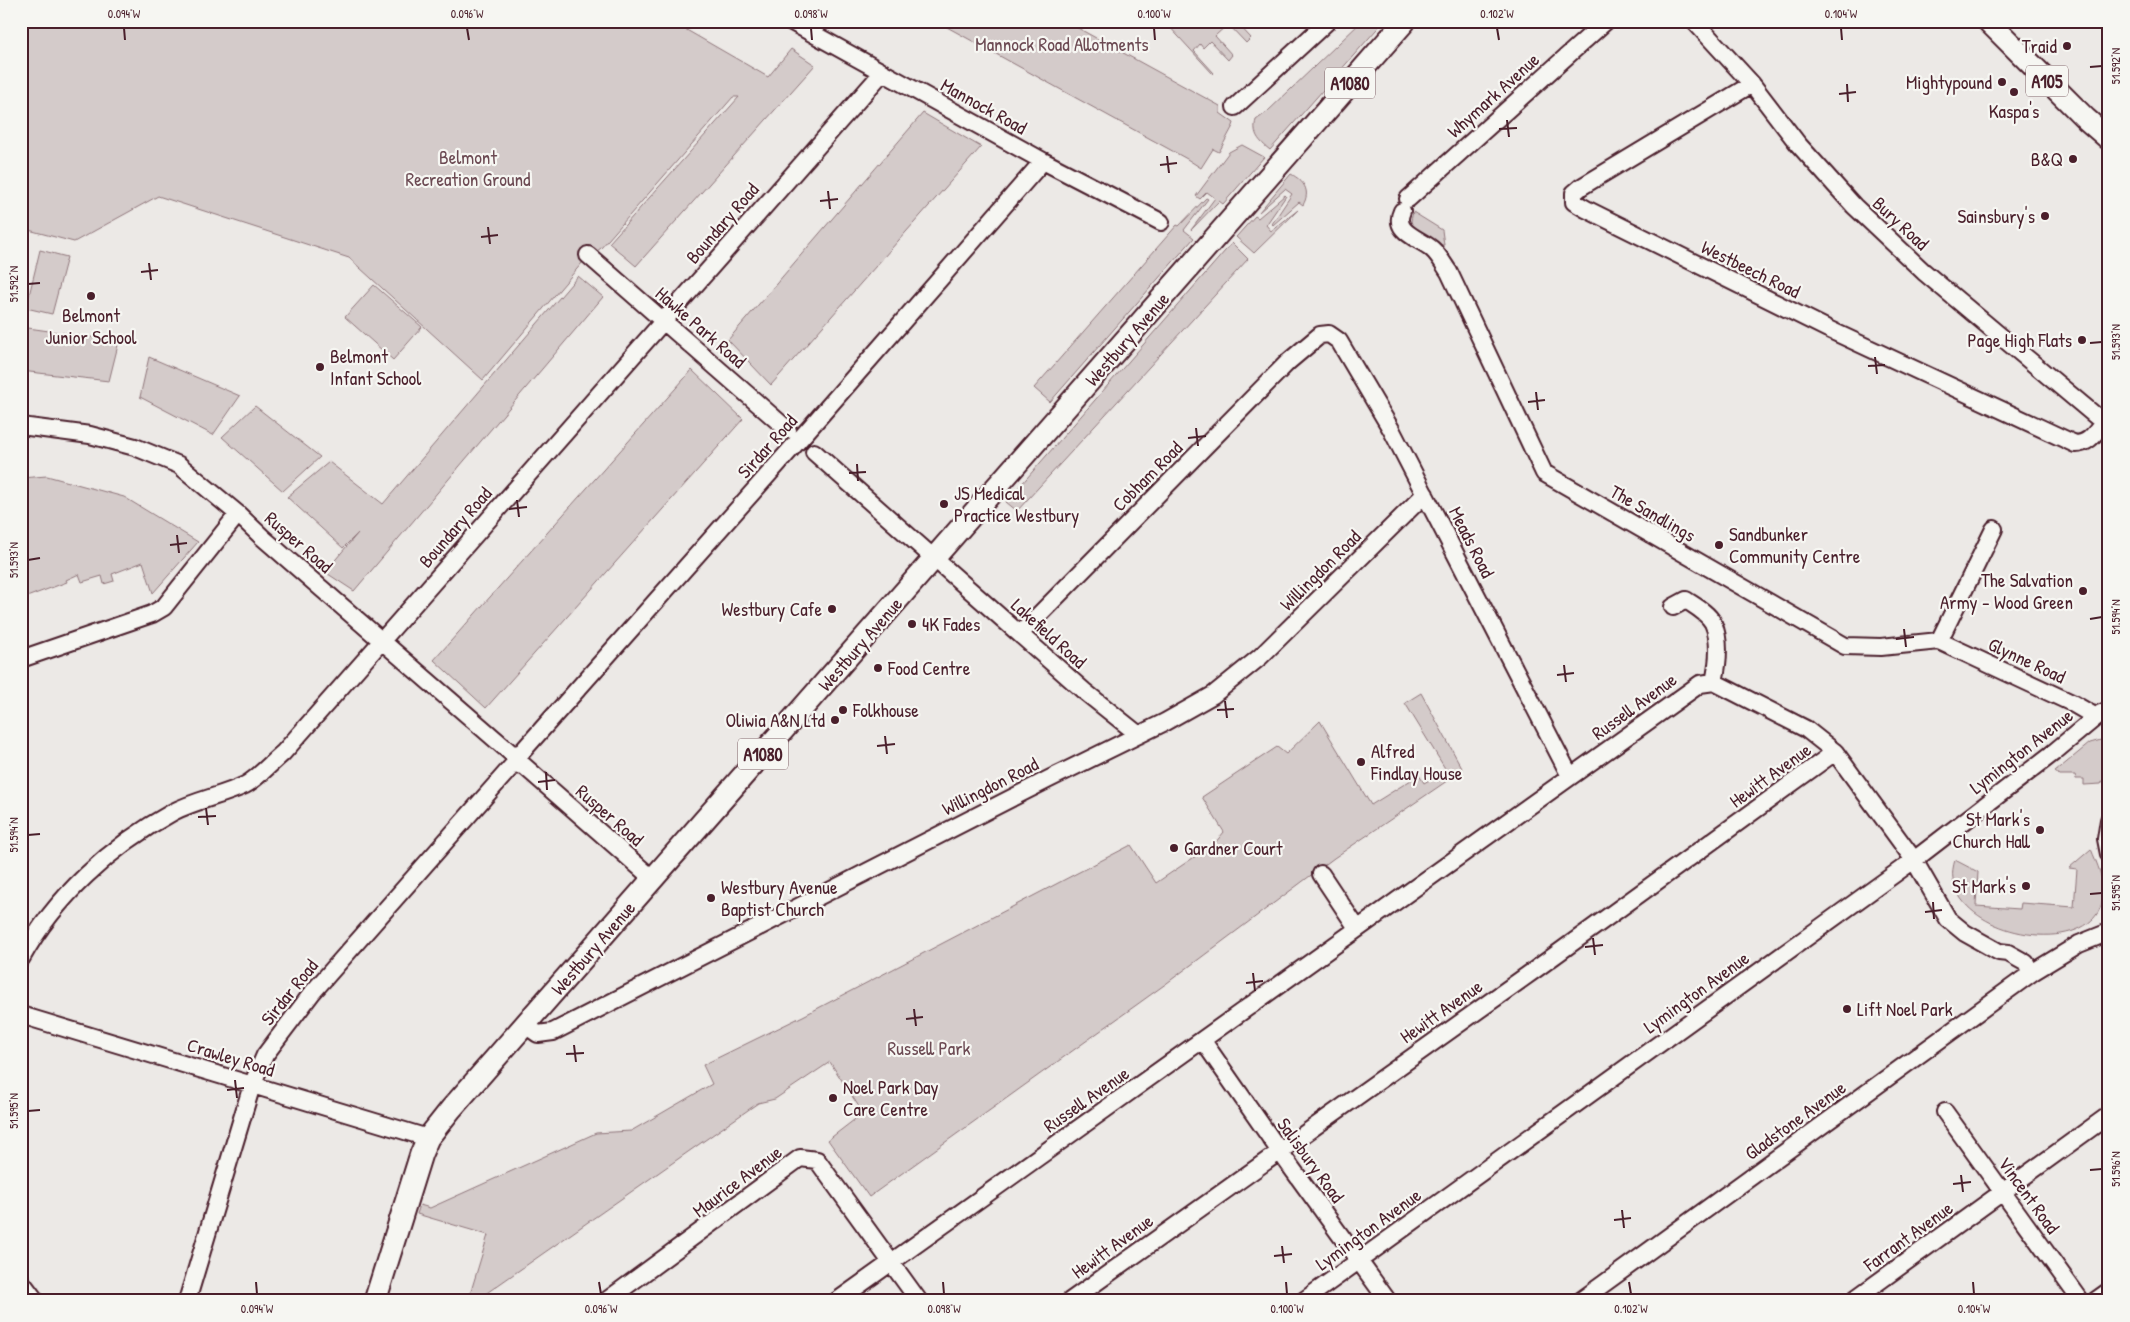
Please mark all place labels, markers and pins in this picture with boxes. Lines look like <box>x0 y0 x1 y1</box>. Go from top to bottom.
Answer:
place label: Traid <box>2022 33 2058 59</box>
marker: Traid <box>2061 40 2073 52</box>
place label: Mightypound <box>1906 69 1993 95</box>
marker: Mightypound <box>1996 76 2008 88</box>
marker: Kaspa's <box>2008 86 2020 98</box>
place label: Kaspa's <box>1989 98 2039 124</box>
place label: B&Q <box>2031 146 2063 172</box>
marker: B&Q <box>2067 153 2079 165</box>
place label: Sainsbury's <box>1957 203 2035 229</box>
marker: Sainsbury's <box>2039 210 2051 222</box>
marker: Belmont Junior School <box>85 290 97 302</box>
place label: Belmont Junior School <box>45 302 138 350</box>
place label: Page High Flats <box>1968 327 2072 353</box>
marker: Page High Flats <box>2076 334 2088 346</box>
place label: Belmont Infant School <box>330 343 422 391</box>
marker: Belmont Infant School <box>314 361 326 373</box>
place label: JS Medical Practice Westbury <box>954 480 1079 528</box>
marker: JS Medical Practice Westbury <box>938 498 950 510</box>
place label: Sandbunker Community Centre <box>1729 521 1861 569</box>
marker: Sandbunker Community Centre <box>1713 539 1725 551</box>
place label: The Salvation Army - Wood Green <box>1940 567 2073 615</box>
marker: The Salvation Army - Wood Green <box>2077 585 2089 597</box>
place label: Westbury Cafe <box>721 596 822 622</box>
marker: Westbury Cafe <box>826 603 838 615</box>
place label: 4K Fades <box>922 611 980 637</box>
marker: 4K Fades <box>906 618 918 630</box>
place label: Food Centre <box>887 655 971 681</box>
marker: Food Centre <box>872 662 884 674</box>
place label: Folkhouse <box>852 697 919 723</box>
marker: Folkhouse <box>837 704 849 716</box>
place label: Oliwia A&N Ltd <box>725 707 826 733</box>
marker: Oliwia A&N Ltd <box>829 714 841 726</box>
place label: Alfred Findlay House <box>1370 738 1463 786</box>
marker: Alfred Findlay House <box>1355 756 1367 768</box>
place label: St Mark's Church Hall <box>1952 806 2031 854</box>
marker: St Mark's Church Hall <box>2034 824 2046 836</box>
place label: Gardner Court <box>1184 835 1283 861</box>
marker: Gardner Court <box>1168 842 1180 854</box>
place label: St Mark's <box>1952 873 2016 899</box>
place label: Westbury Avenue Baptist Church <box>721 874 838 922</box>
marker: St Mark's <box>2020 880 2032 892</box>
marker: Westbury Avenue Baptist Church <box>705 892 717 904</box>
place label: Lift Noel Park <box>1857 996 1953 1022</box>
marker: Lift Noel Park <box>1841 1003 1853 1015</box>
place label: Noel Park Day Care Centre <box>843 1074 938 1122</box>
marker: Noel Park Day Care Centre <box>827 1092 839 1104</box>

